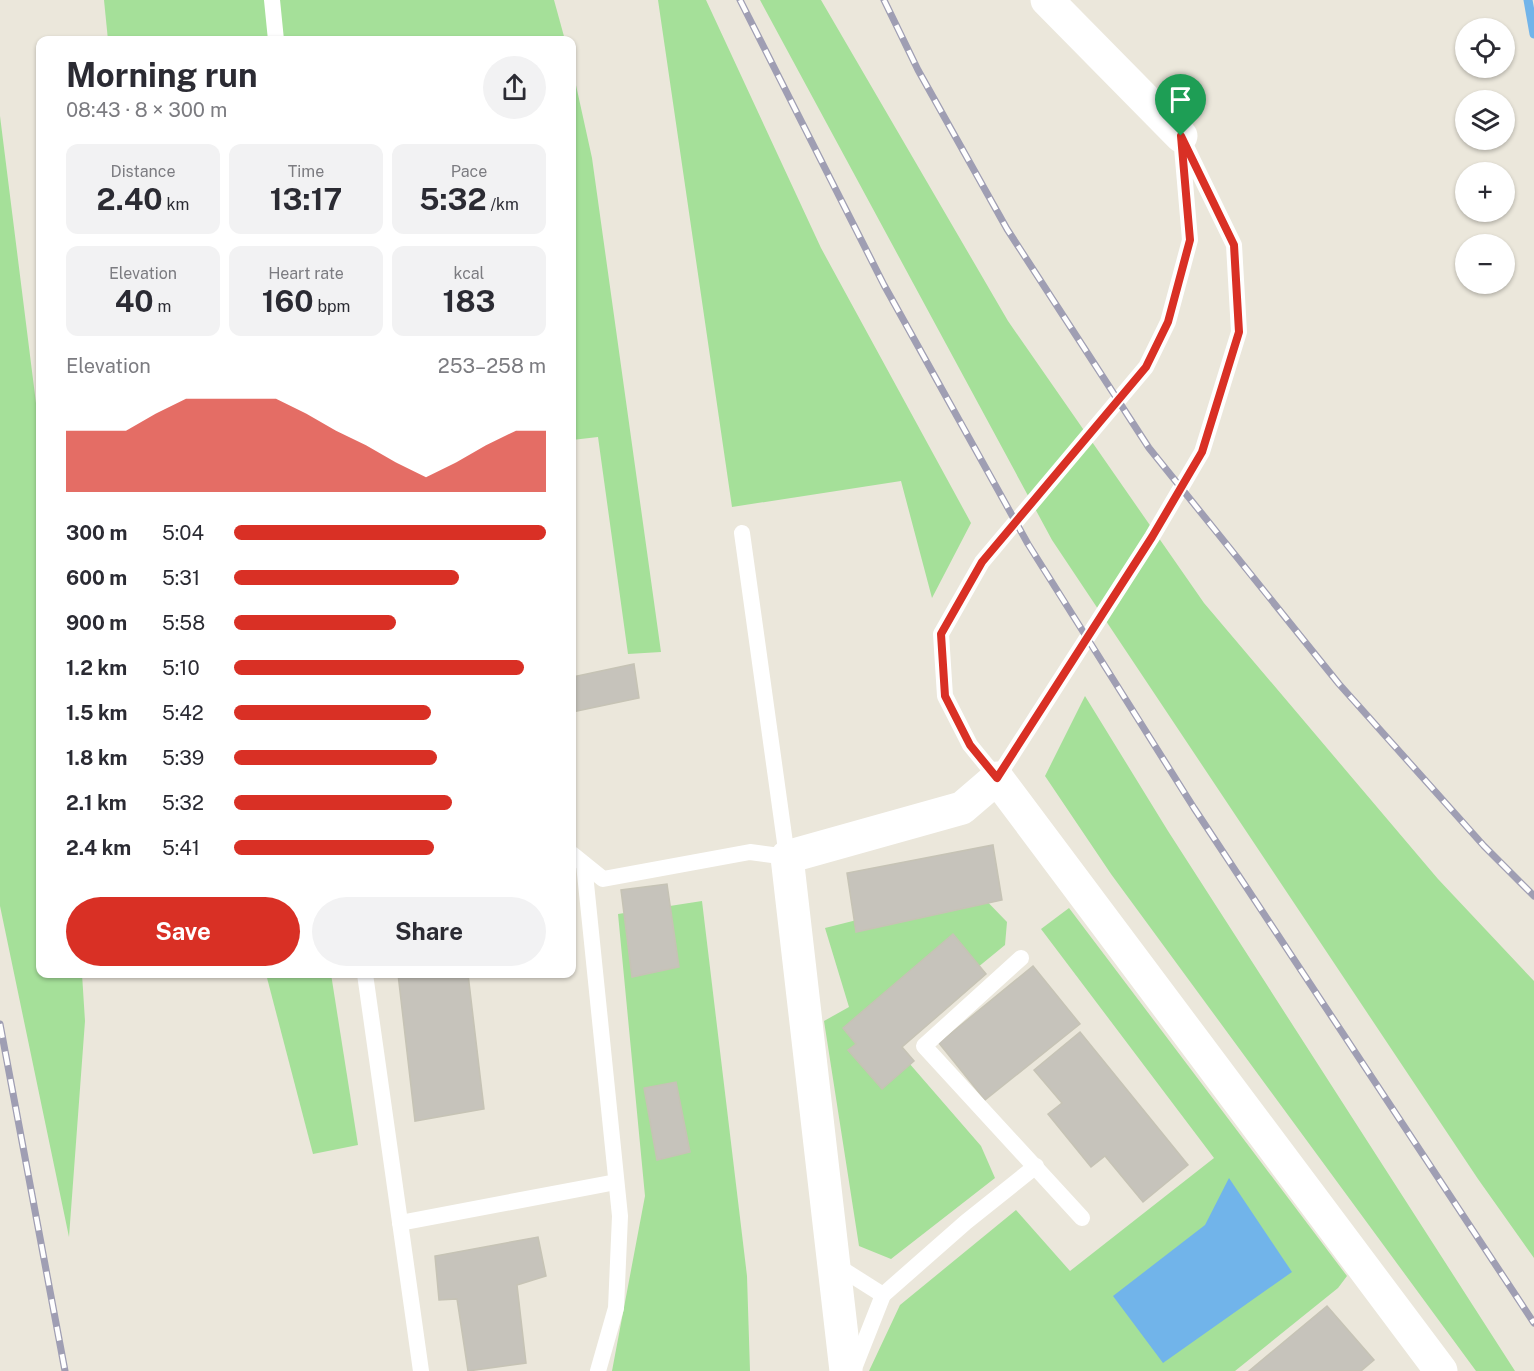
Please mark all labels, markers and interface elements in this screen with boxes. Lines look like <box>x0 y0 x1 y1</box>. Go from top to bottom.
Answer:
map controls <box>1455 18 1515 294</box>
button: locate <box>1455 18 1515 78</box>
text: Morning run <box>66 56 258 94</box>
button: share <box>483 56 546 119</box>
pin <box>1155 74 1206 136</box>
icon: arrive <box>1164 83 1197 116</box>
button: layers <box>1455 90 1515 150</box>
text: 08:43 · 8 × 300 m <box>66 98 227 122</box>
text: Distance <box>111 162 175 181</box>
text: Time <box>288 162 324 181</box>
text: Pace <box>451 162 487 181</box>
button: + <box>1455 162 1515 222</box>
text: 2.40 <box>97 181 163 217</box>
text: 13:17 <box>270 181 342 217</box>
text: 5:32 <box>419 181 487 217</box>
text: km <box>163 195 189 214</box>
text: /km <box>487 195 519 214</box>
button: − <box>1455 234 1515 294</box>
text: Elevation <box>109 264 177 283</box>
text: Heart rate <box>268 264 344 283</box>
text: kcal <box>454 264 484 283</box>
text: 40 <box>115 283 154 319</box>
text: 160 <box>262 283 314 319</box>
text: 183 <box>443 283 495 319</box>
text: m <box>154 297 171 316</box>
text: bpm <box>314 297 350 316</box>
text: Elevation <box>66 354 151 378</box>
text: 253–258 m <box>438 354 546 378</box>
text: 300 m <box>66 521 127 545</box>
text: 5:04 <box>162 521 204 545</box>
text: 600 m <box>66 566 127 590</box>
text: 5:31 <box>162 566 200 590</box>
text: 900 m <box>66 611 127 635</box>
text: 5:58 <box>162 611 205 635</box>
text: 1.2 km <box>66 656 127 680</box>
text: 5:10 <box>162 656 200 680</box>
text: 1.5 km <box>66 701 127 725</box>
text: 5:42 <box>162 701 204 725</box>
text: 1.8 km <box>66 746 127 770</box>
text: 5:39 <box>162 746 204 770</box>
text: 2.1 km <box>66 791 127 815</box>
text: 5:32 <box>162 791 204 815</box>
text: 2.4 km <box>66 836 131 860</box>
text: 5:41 <box>162 836 200 860</box>
button: Save <box>66 897 300 966</box>
button: Share <box>312 897 546 966</box>

